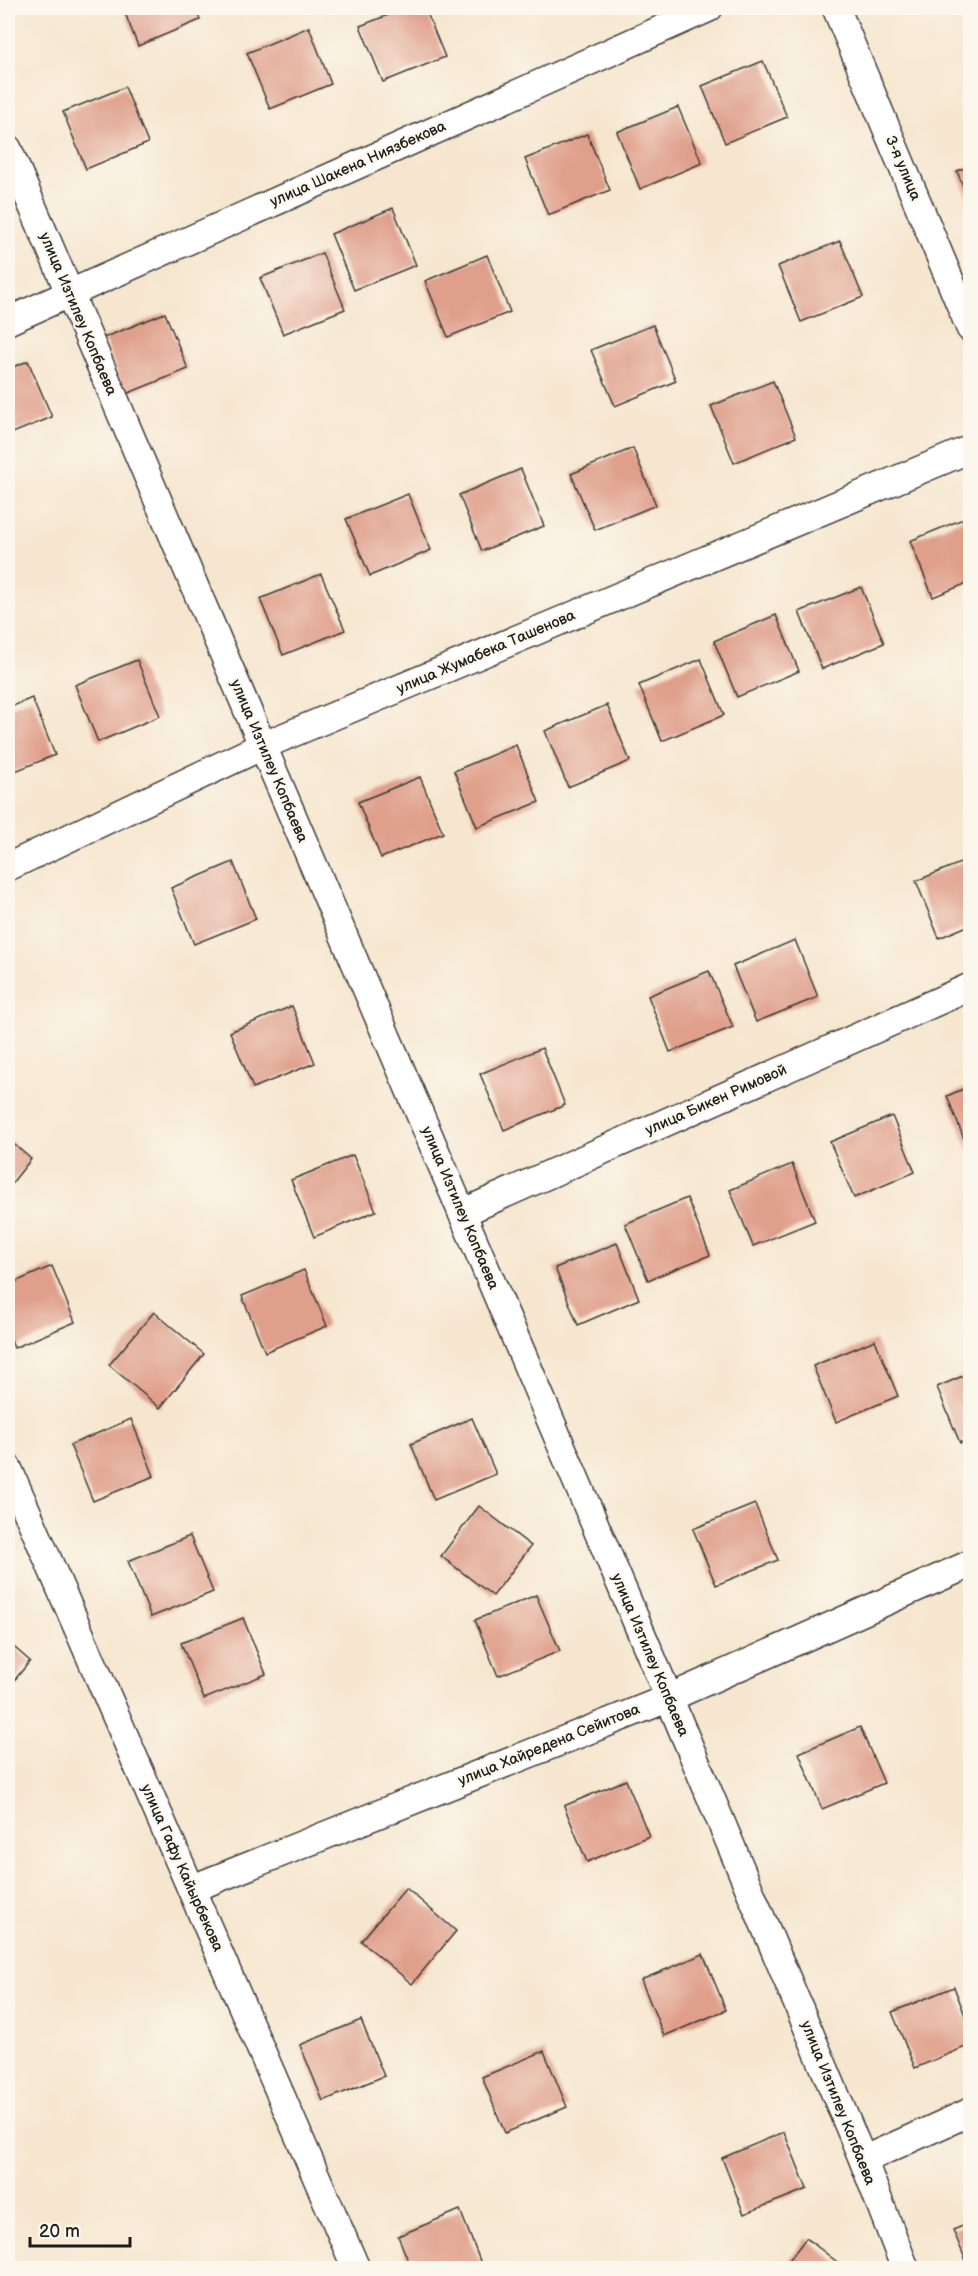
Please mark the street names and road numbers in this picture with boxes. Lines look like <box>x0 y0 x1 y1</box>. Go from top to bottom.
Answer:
street label: улица Шакена Ниязбекова <box>267 117 449 211</box>
street label: 3-я улица <box>881 133 925 203</box>
street label: улица Изтилеу Копбаева <box>35 230 121 399</box>
street label: улица Жумабека Ташенова <box>394 606 578 698</box>
street label: улица Изтилеу Копбаева <box>226 677 312 846</box>
street label: улица Бикен Римовой <box>642 1060 790 1140</box>
street label: улица Изтилеу Копбаева <box>417 1124 503 1293</box>
street label: улица Изтилеу Копбаева <box>607 1571 693 1740</box>
street label: улица Хайредена Сейитова <box>455 1700 643 1790</box>
street label: улица Гафу Кайырбекова <box>136 1781 228 1955</box>
street label: улица Изтилеу Копбаева <box>796 2018 880 2188</box>

